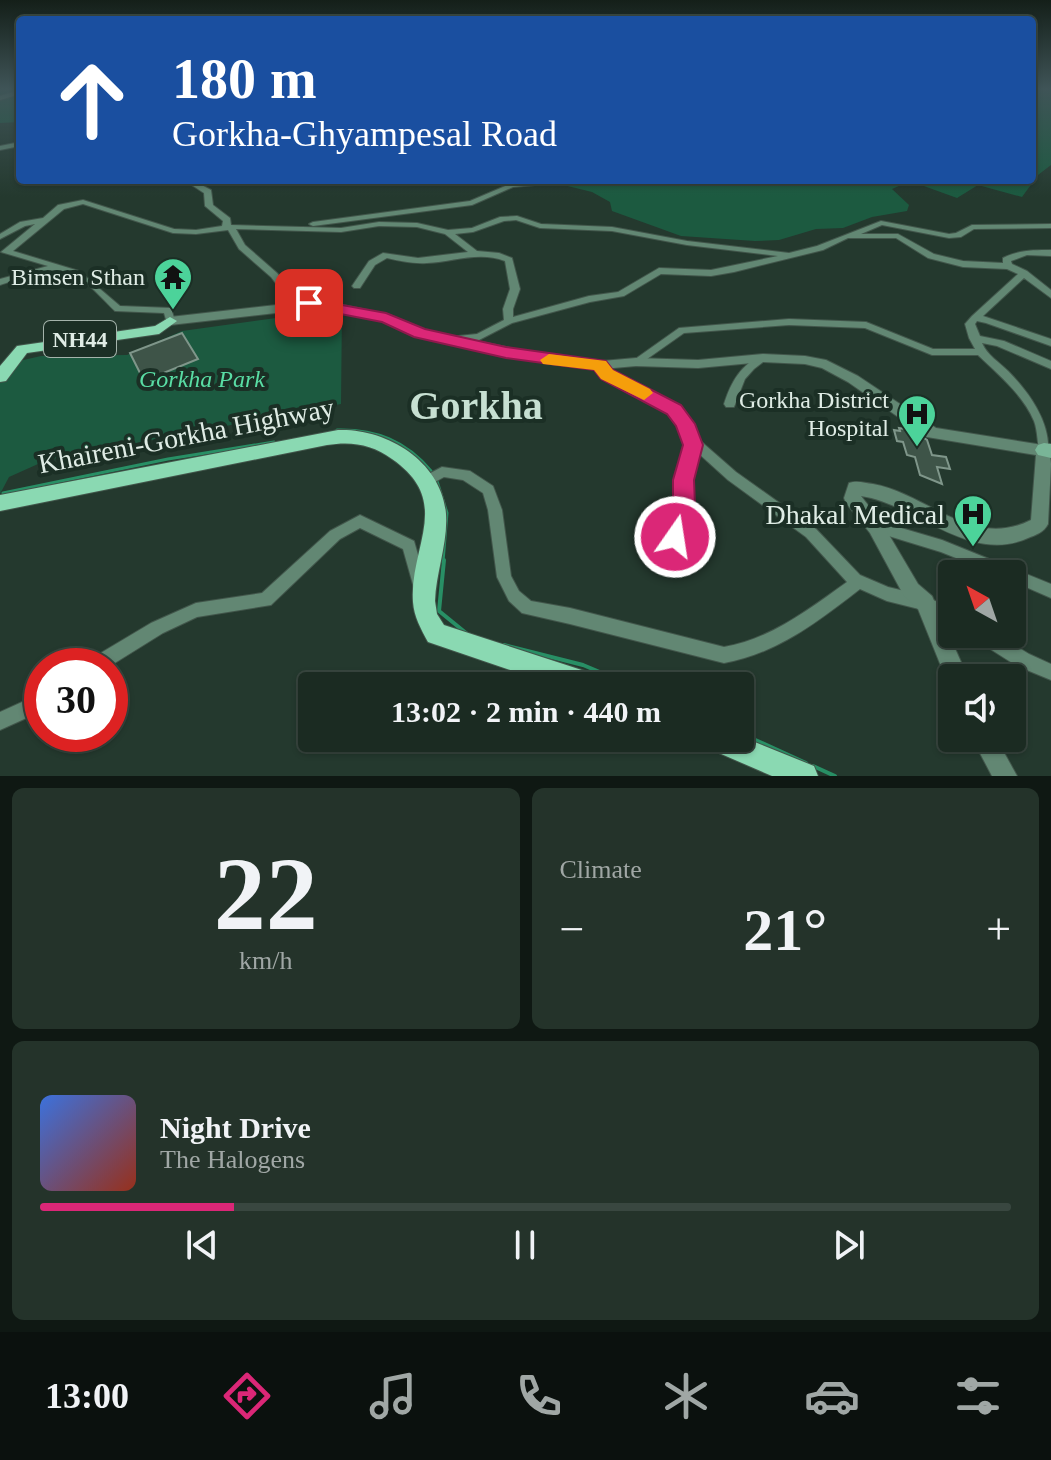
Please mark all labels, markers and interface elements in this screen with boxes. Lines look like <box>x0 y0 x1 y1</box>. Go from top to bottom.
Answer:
icon: ahead <box>40 48 144 152</box>
text: 180 m <box>172 48 317 110</box>
text: Gorkha-Ghyampesal Road <box>172 114 557 154</box>
temple icon: Bimsen Sthan <box>152 256 194 311</box>
place label: Bimsen Sthan <box>11 264 145 290</box>
pin <box>275 269 343 337</box>
icon: arrive <box>287 281 331 325</box>
road number: NH44 <box>44 321 116 357</box>
park label: Gorkha Park <box>139 366 265 392</box>
district label: Gorkha <box>409 383 543 428</box>
place label: Gorkha District Hospital <box>739 387 889 441</box>
street label: Khaireni-Gorkha Highway <box>35 392 337 479</box>
hospital icon: Gorkha District Hospital <box>896 393 938 448</box>
hospital icon: Dhakal Medical <box>952 493 994 548</box>
position arrow <box>633 495 717 579</box>
place label: Dhakal Medical <box>765 499 945 530</box>
north arrow <box>938 560 1026 648</box>
map controls <box>938 560 1026 752</box>
speed limit sign: 30 <box>24 648 128 752</box>
button: sound <box>938 664 1026 752</box>
text: 13:02 · 2 min · 440 m <box>391 695 661 728</box>
text: 22 <box>214 836 318 951</box>
text: Climate <box>560 855 642 884</box>
text: 21° <box>743 897 827 963</box>
text: − <box>560 905 584 954</box>
text: + <box>986 905 1011 954</box>
text: km/h <box>239 946 292 975</box>
text: Night Drive <box>160 1111 311 1144</box>
text: The Halogens <box>160 1145 305 1174</box>
icon: previous <box>180 1223 224 1267</box>
icon: pause <box>503 1223 547 1267</box>
icon: next <box>827 1223 871 1267</box>
icon: directions <box>219 1368 275 1424</box>
icon: music <box>365 1368 421 1424</box>
icon: phone <box>511 1368 567 1424</box>
icon: climate <box>658 1368 714 1424</box>
icon: car <box>804 1368 860 1424</box>
icon: filters <box>950 1368 1006 1424</box>
text: 13:00 <box>45 1376 129 1416</box>

